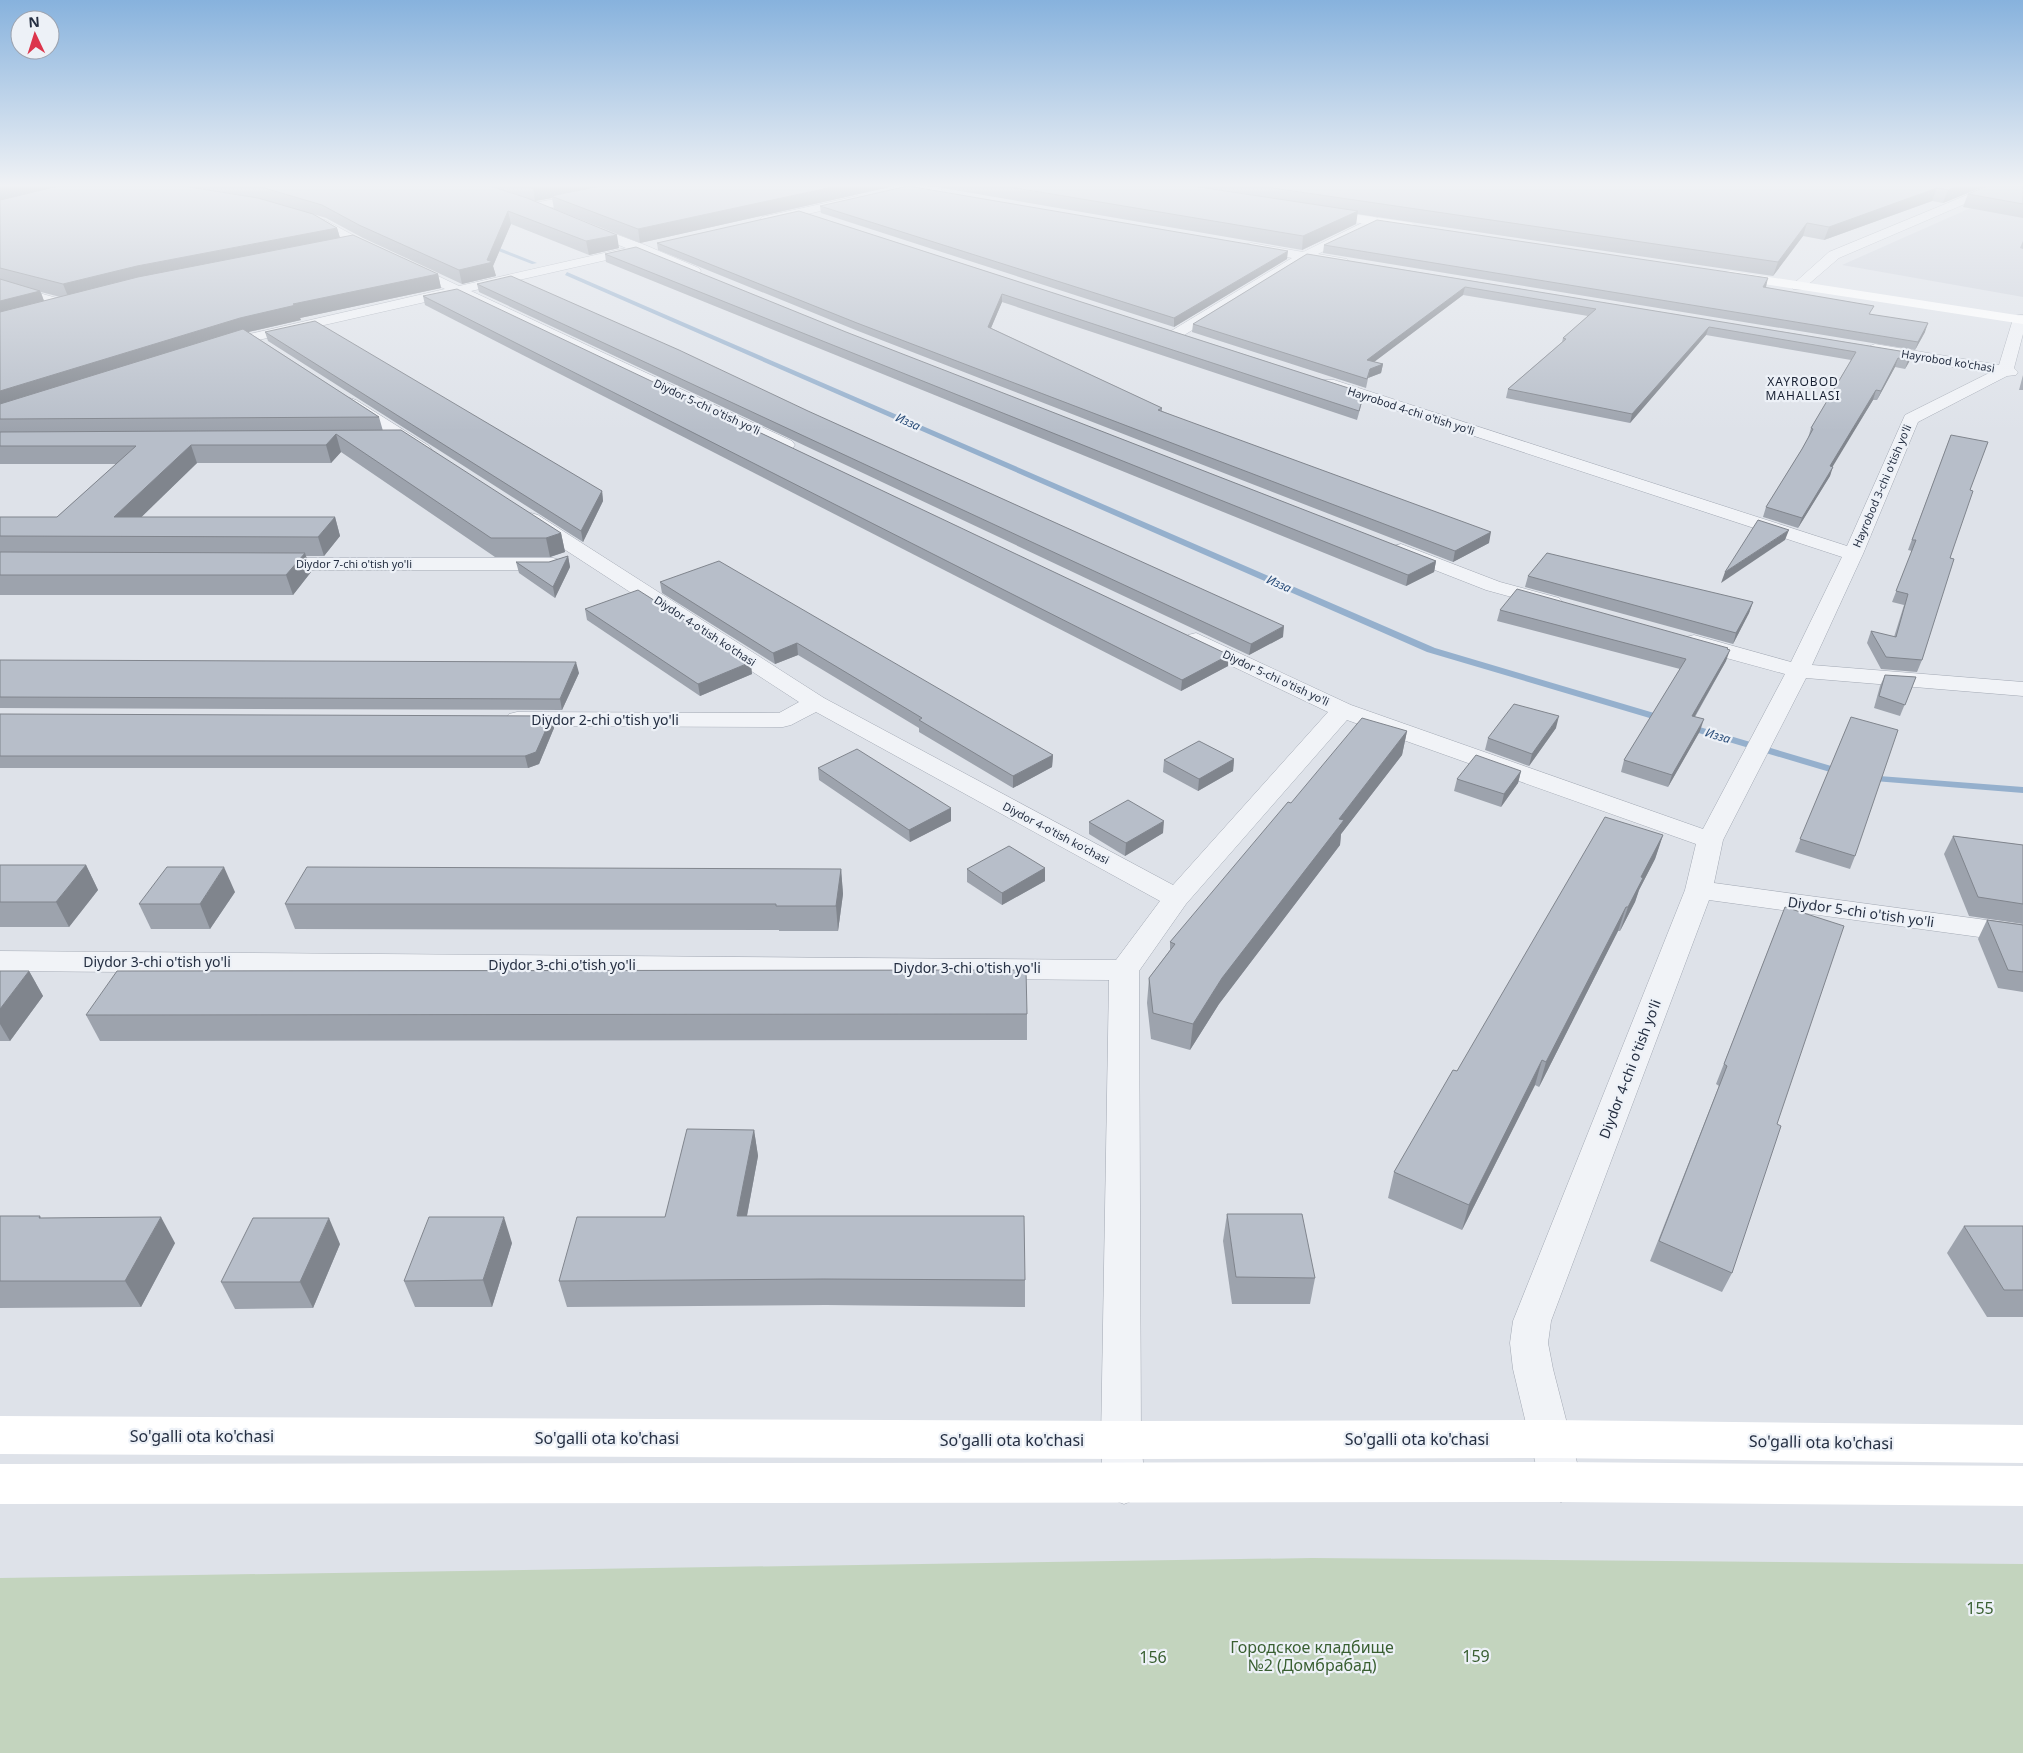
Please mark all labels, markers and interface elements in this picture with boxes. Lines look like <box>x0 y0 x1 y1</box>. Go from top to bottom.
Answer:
north arrow <box>10 10 60 60</box>
text: N <box>28 12 40 31</box>
street label: Hayrobod ko'chasi <box>1900 346 1996 375</box>
district label: XAYROBOD MAHALLASI <box>1765 373 1841 404</box>
street label: Diydor 5-chi o'tish yo'li <box>651 375 763 438</box>
street label: Hayrobod 4-chi o'tish yo'li <box>1346 383 1477 438</box>
water label: Изза <box>893 409 924 435</box>
street label: Hayrobod 3-chi o'tish yo'li <box>1849 422 1914 550</box>
street label: Diydor 7-chi o'tish yo'li <box>296 556 412 571</box>
water label: Изза <box>1264 571 1295 597</box>
street label: Diydor 4-o'tish ko'chasi <box>652 592 759 669</box>
street label: Diydor 5-chi o'tish yo'li <box>1220 646 1332 709</box>
street label: Diydor 2-chi o'tish yo'li <box>531 710 679 729</box>
water label: Изза <box>1703 724 1733 747</box>
street label: Diydor 4-o'tish ko'chasi <box>1000 798 1112 867</box>
street label: Diydor 5-chi o'tish yo'li <box>1787 892 1935 931</box>
street label: Diydor 3-chi o'tish yo'li <box>83 952 231 971</box>
street label: Diydor 3-chi o'tish yo'li <box>488 955 636 974</box>
street label: Diydor 3-chi o'tish yo'li <box>893 958 1041 977</box>
street label: Diydor 4-chi o'tish yo'li <box>1594 997 1665 1141</box>
street label: So'galli ota ko'chasi <box>130 1425 274 1447</box>
street label: So'galli ota ko'chasi <box>535 1427 679 1449</box>
street label: So'galli ota ko'chasi <box>1345 1428 1489 1450</box>
street label: So'galli ota ko'chasi <box>940 1429 1084 1451</box>
street label: So'galli ota ko'chasi <box>1749 1430 1893 1454</box>
park label: 155 <box>1966 1597 1994 1619</box>
park label: Городское кладбище №2 (Домбрабад) <box>1230 1636 1394 1676</box>
park label: 159 <box>1462 1645 1490 1667</box>
park label: 156 <box>1139 1646 1167 1668</box>

